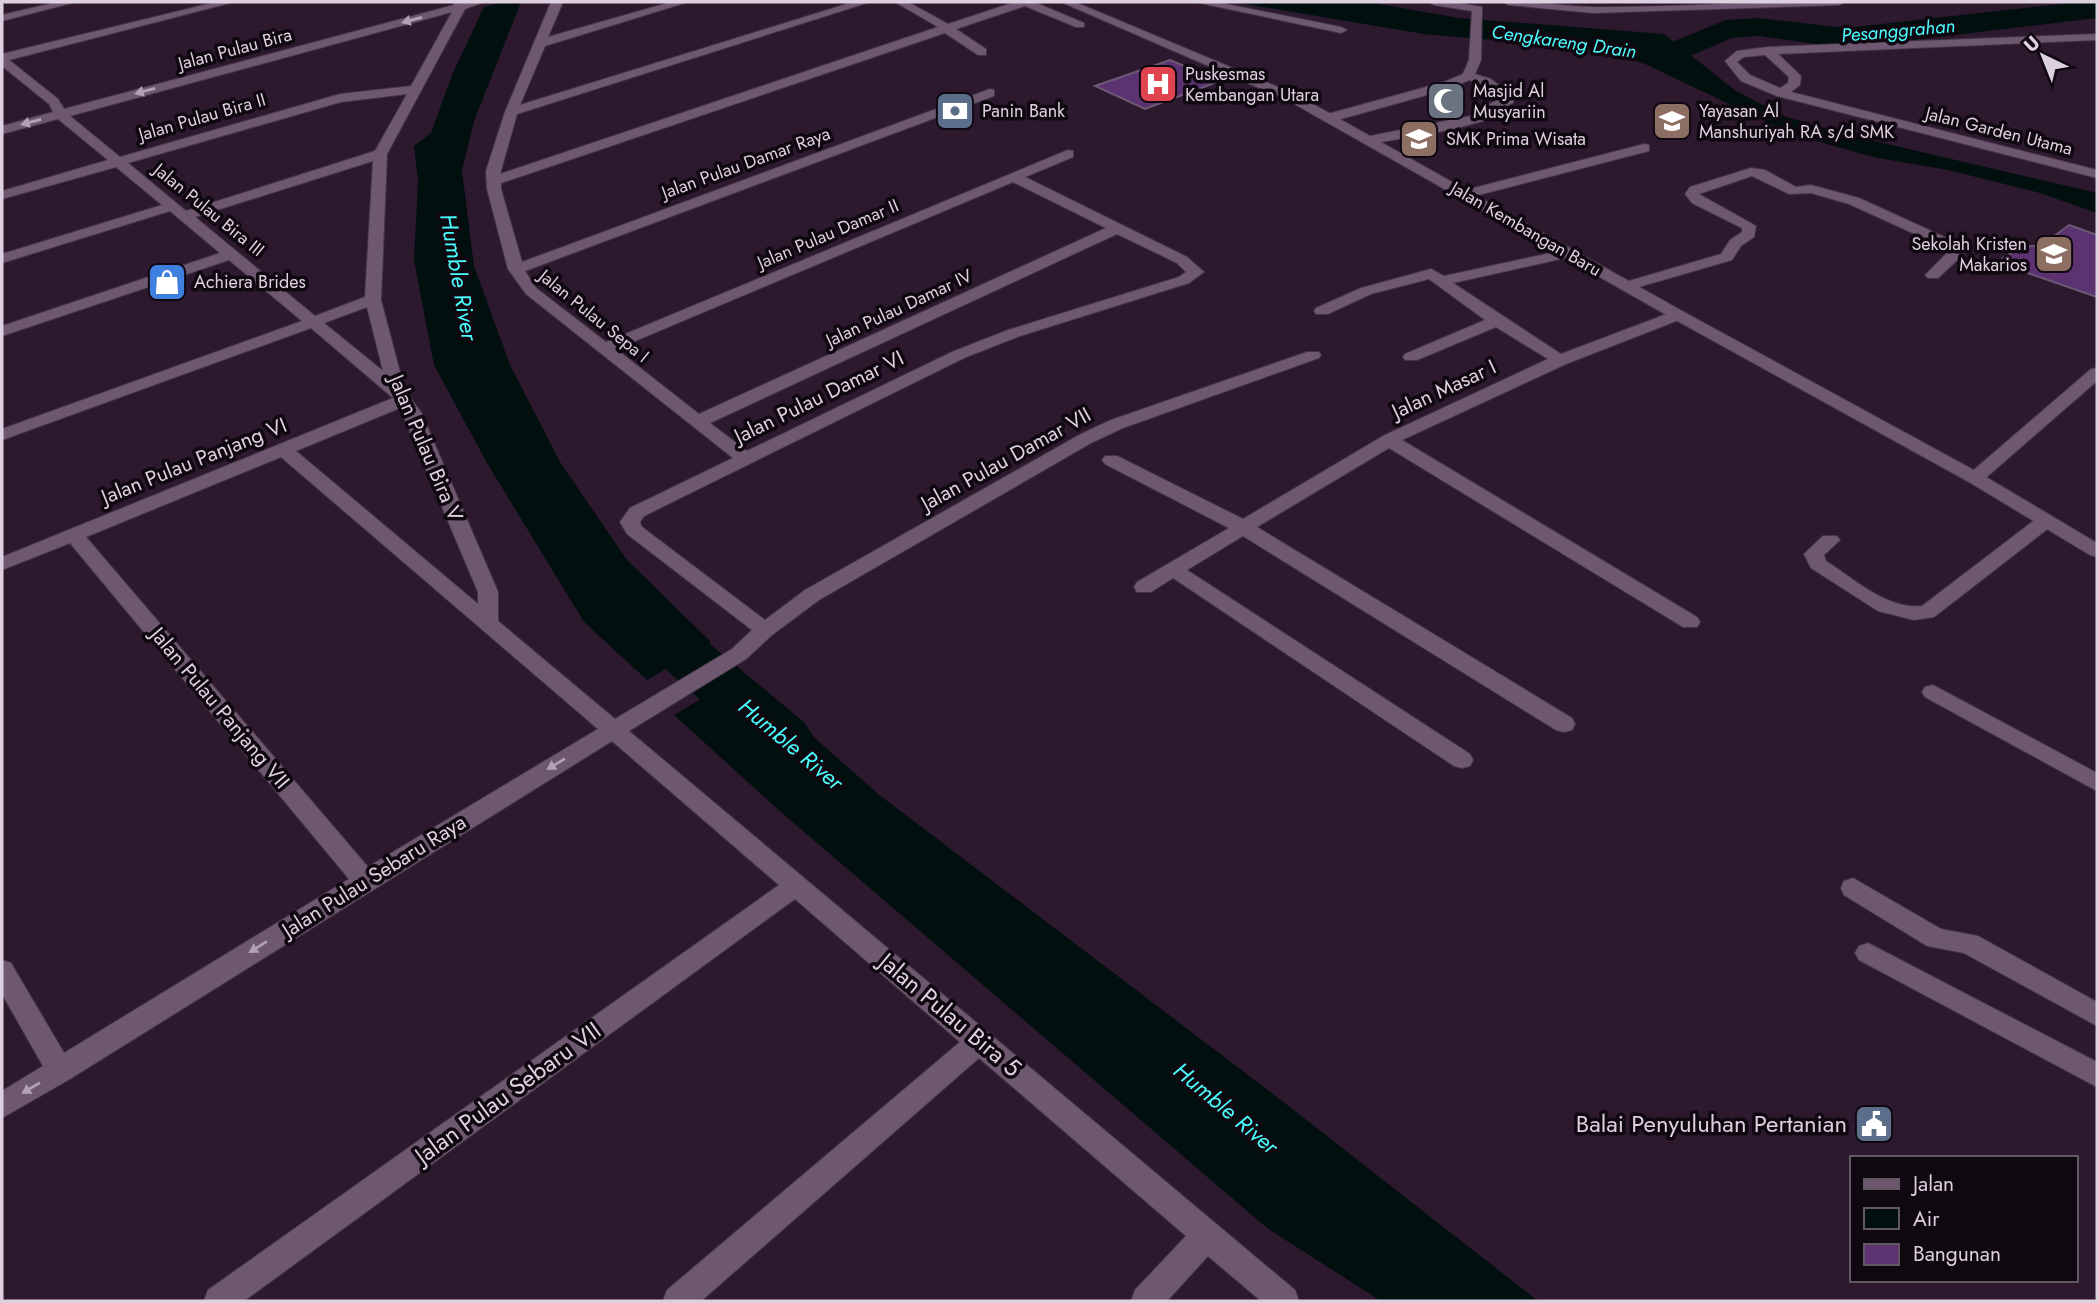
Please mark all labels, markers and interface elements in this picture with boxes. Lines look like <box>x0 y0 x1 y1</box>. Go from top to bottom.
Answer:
water label: Pesanggrahan <box>1840 12 1956 49</box>
one-way arrow <box>401 15 422 25</box>
water label: Cengkareng Drain <box>1490 18 1638 65</box>
street label: Jalan Pulau Bira <box>173 21 295 77</box>
north arrow <box>2008 21 2078 91</box>
text: U <box>2018 30 2046 58</box>
place label: Puskesmas Kembangan Utara <box>1185 61 1319 108</box>
hospital icon: Puskesmas Kembangan Utara <box>1137 63 1179 105</box>
place label: Masjid Al Musyariin <box>1473 78 1546 125</box>
mosque icon: Masjid Al Musyariin <box>1425 80 1467 122</box>
street label: Jalan Pulau Bira II <box>134 86 269 148</box>
one-way arrow <box>134 86 156 97</box>
bank icon: Panin Bank <box>934 90 976 132</box>
place label: Panin Bank <box>982 98 1065 124</box>
place label: Yayasan Al Manshuriyah RA s/d SMK <box>1699 98 1895 145</box>
school or university icon: Yayasan Al Manshuriyah RA s/d SMK <box>1651 100 1693 142</box>
street label: Jalan Garden Utama <box>1921 100 2075 162</box>
one-way arrow <box>19 117 41 128</box>
school or university icon: SMK Prima Wisata <box>1398 118 1440 160</box>
street label: Jalan Pulau Damar Raya <box>656 120 834 206</box>
place label: SMK Prima Wisata <box>1446 126 1586 152</box>
street label: Jalan Pulau Bira III <box>147 156 270 263</box>
street label: Jalan Kembangan Baru <box>1444 174 1606 283</box>
street label: Jalan Pulau Damar II <box>751 192 903 276</box>
water label: Humble River <box>431 211 487 344</box>
place label: Sekolah Kristen Makarios <box>1911 231 2027 278</box>
school or university icon: Sekolah Kristen Makarios <box>2033 233 2075 275</box>
shop icon: Achiera Brides <box>146 261 188 303</box>
street label: Jalan Pulau Sepa I <box>532 262 655 369</box>
street label: Jalan Pulau Damar IV <box>820 263 977 354</box>
place label: Achiera Brides <box>194 269 306 295</box>
street label: Jalan Pulau Damar VI <box>727 343 909 452</box>
street label: Jalan Masar I <box>1384 352 1501 427</box>
street label: Jalan Pulau Bira V <box>380 367 470 526</box>
street label: Jalan Pulau Damar VII <box>913 400 1096 520</box>
street label: Jalan Pulau Panjang VI <box>94 410 291 513</box>
street label: Jalan Pulau Panjang VII <box>141 618 297 795</box>
water label: Humble River <box>731 690 852 799</box>
one-way arrow <box>547 758 566 771</box>
street label: Jalan Pulau Sebaru Raya <box>274 807 472 946</box>
one-way arrow <box>249 941 268 954</box>
street label: Jalan Pulau Bira 5 <box>869 943 1029 1085</box>
street label: Jalan Pulau Sebaru VII <box>405 1013 608 1174</box>
water label: Humble River <box>1166 1054 1287 1163</box>
one-way arrow <box>21 1082 40 1095</box>
public building icon: Balai Penyuluhan Pertanian <box>1853 1103 1895 1145</box>
place label: Balai Penyuluhan Pertanian <box>1576 1106 1847 1141</box>
legend <box>1850 1156 2078 1282</box>
text: Jalan <box>1910 1169 1954 1199</box>
text: Air <box>1913 1204 1940 1234</box>
text: Bangunan <box>1913 1239 2001 1269</box>

